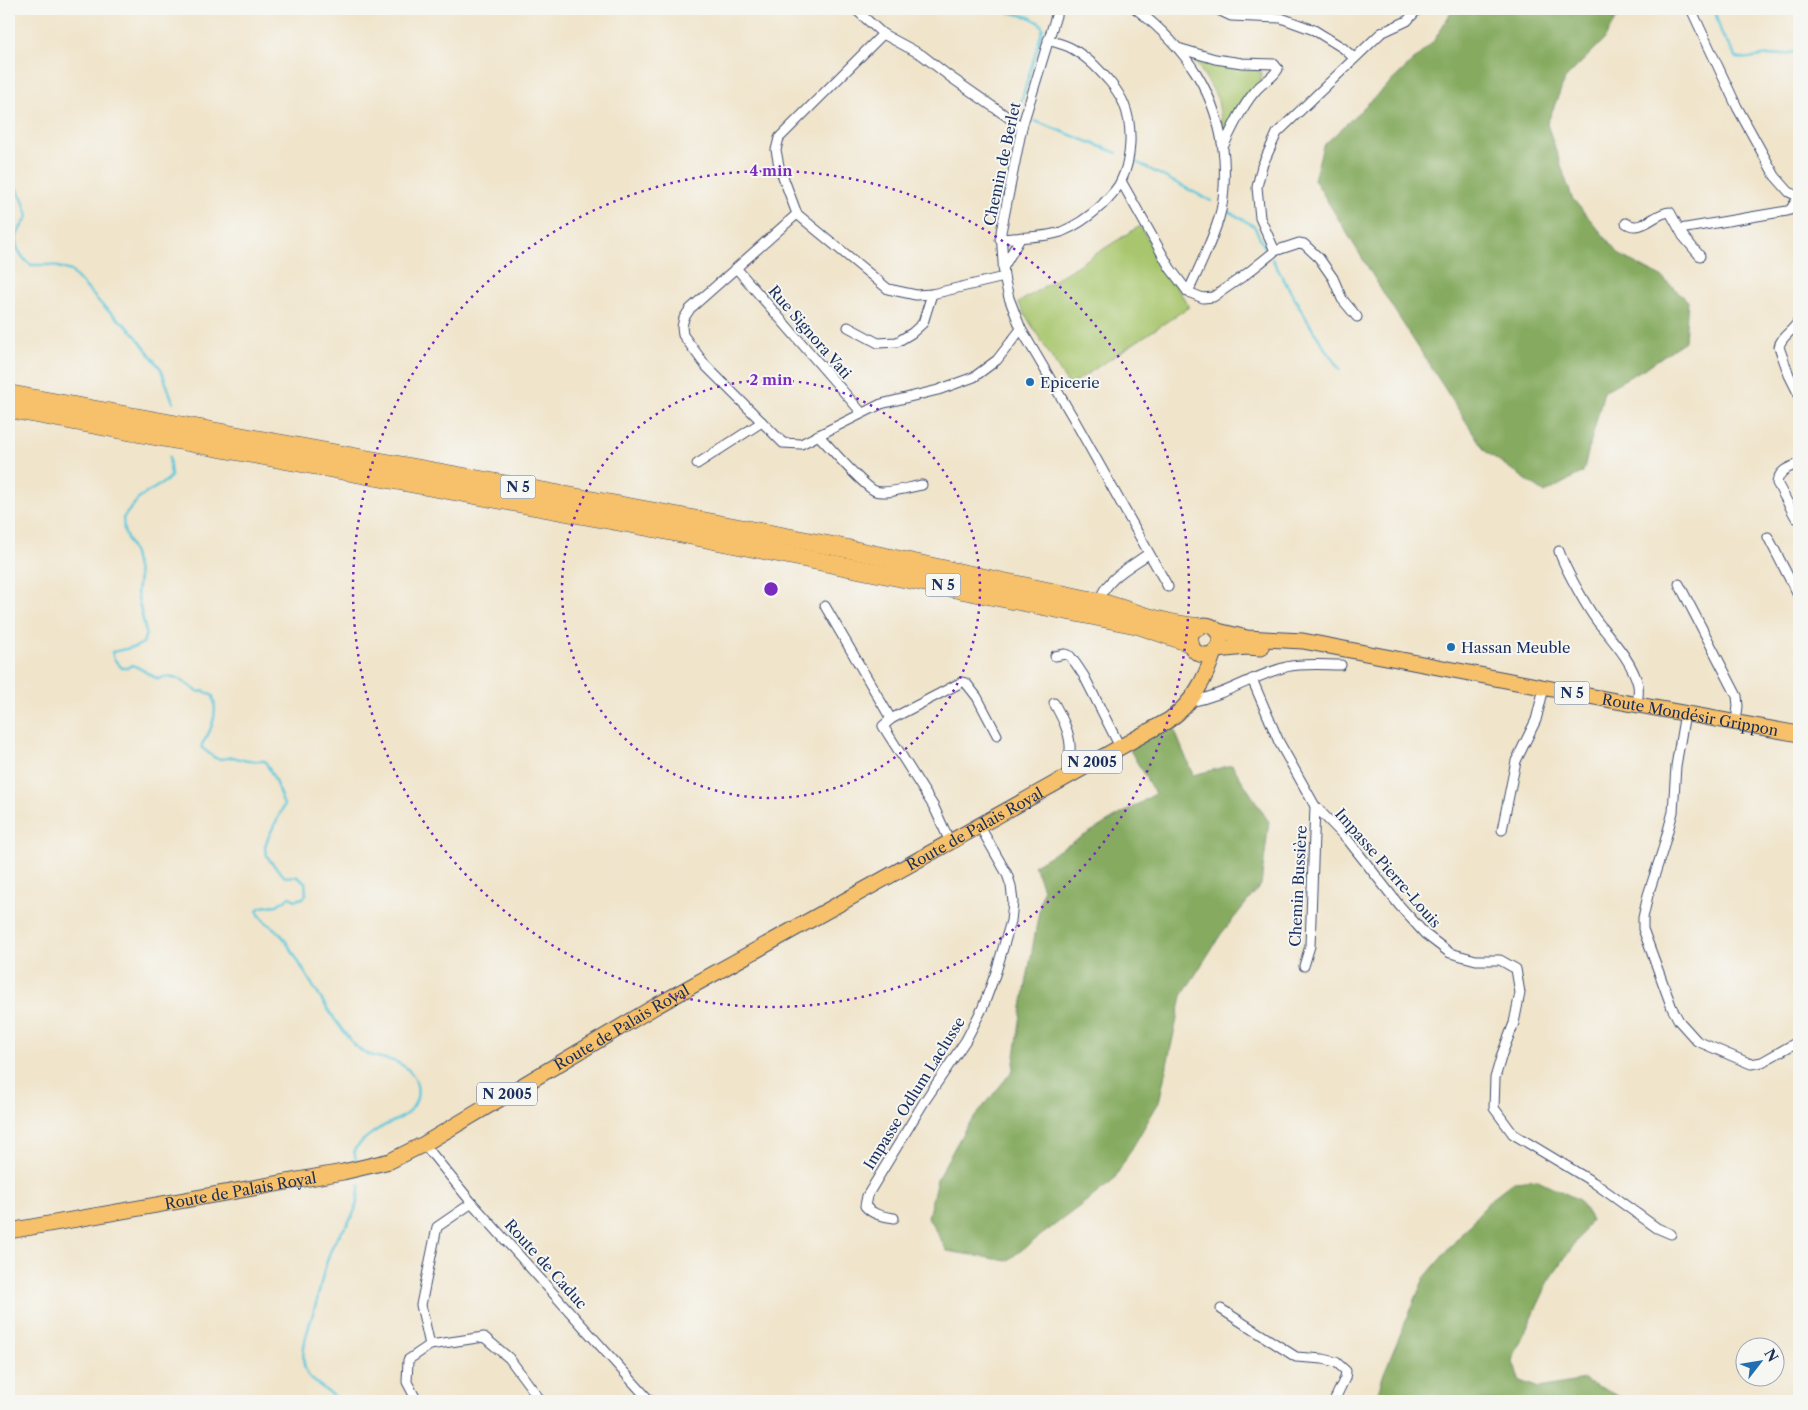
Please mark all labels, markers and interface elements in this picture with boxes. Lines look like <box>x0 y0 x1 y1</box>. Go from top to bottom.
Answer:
street label: Chemin de Berlet <box>980 100 1025 228</box>
text: 4 min <box>749 161 793 180</box>
street label: Rue Signora Vati <box>764 282 856 383</box>
text: 2 min <box>749 370 793 389</box>
place label: Epicerie <box>1040 373 1100 392</box>
marker: Epicerie <box>1024 376 1036 388</box>
road number: N 5 <box>500 476 536 498</box>
road number: N 5 <box>926 574 960 596</box>
centre of rings <box>762 580 780 598</box>
place label: Hassan Meuble <box>1461 638 1570 657</box>
marker: Hassan Meuble <box>1445 641 1457 653</box>
road number: N 5 <box>1554 681 1590 704</box>
street label: Route Mondésir Grippon <box>1600 689 1781 740</box>
road number: N 2005 <box>1062 750 1122 774</box>
street label: Route de Palais Royal <box>903 782 1047 874</box>
street label: Impasse Pierre-Louis <box>1331 804 1445 932</box>
street label: Chemin Bussière <box>1285 825 1311 947</box>
street label: Route de Palais Royal <box>550 980 693 1074</box>
street label: Impasse Odlum Laclusse <box>859 1013 969 1173</box>
road number: N 2005 <box>477 1082 537 1106</box>
street label: Route de Palais Royal <box>163 1167 318 1213</box>
street label: Route de Caduc <box>501 1215 591 1313</box>
north arrow <box>1736 1338 1786 1388</box>
text: N <box>1760 1345 1782 1365</box>

